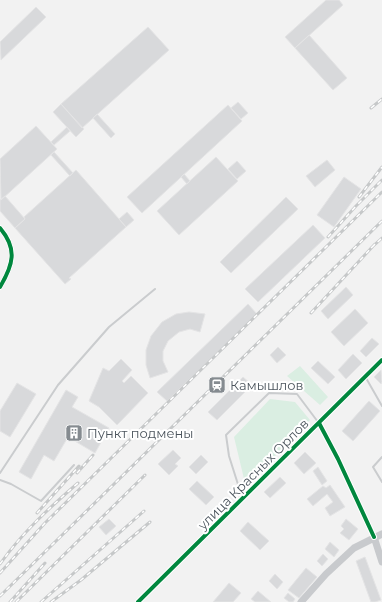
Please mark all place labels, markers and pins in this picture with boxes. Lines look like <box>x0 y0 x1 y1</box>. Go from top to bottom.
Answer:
station icon: Камышлов <box>207 375 227 395</box>
place label: Камышлов <box>230 377 304 393</box>
building icon: Пункт подмены <box>64 423 84 443</box>
place label: Пункт подмены <box>87 425 193 441</box>

